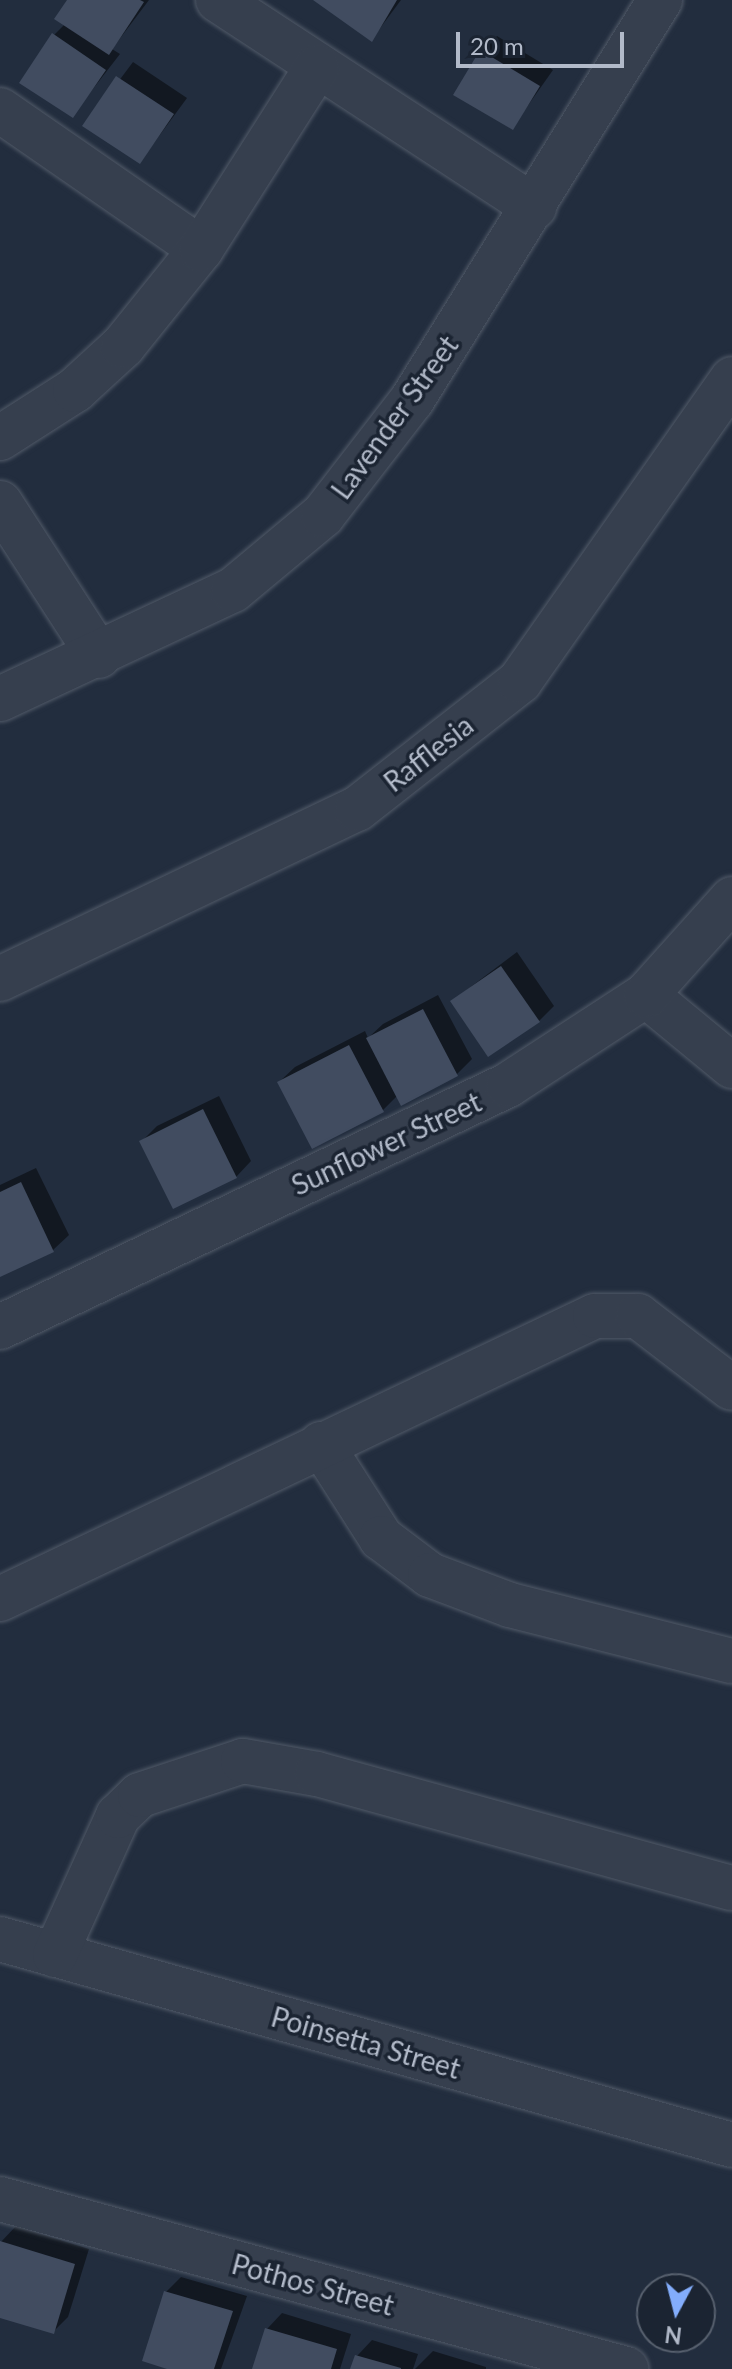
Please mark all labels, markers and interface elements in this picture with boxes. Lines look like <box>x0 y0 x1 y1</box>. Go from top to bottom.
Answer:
scale bar <box>460 16 628 66</box>
text: 20 m <box>470 31 524 60</box>
street label: Lavender Street <box>323 329 465 505</box>
street label: Rafflesia <box>377 708 479 798</box>
street label: Sunflower Street <box>286 1084 486 1202</box>
street label: Poinsetta Street <box>268 1999 464 2085</box>
street label: Pothos Street <box>228 2246 398 2322</box>
north arrow <box>636 2273 716 2353</box>
text: N <box>663 2321 683 2350</box>

